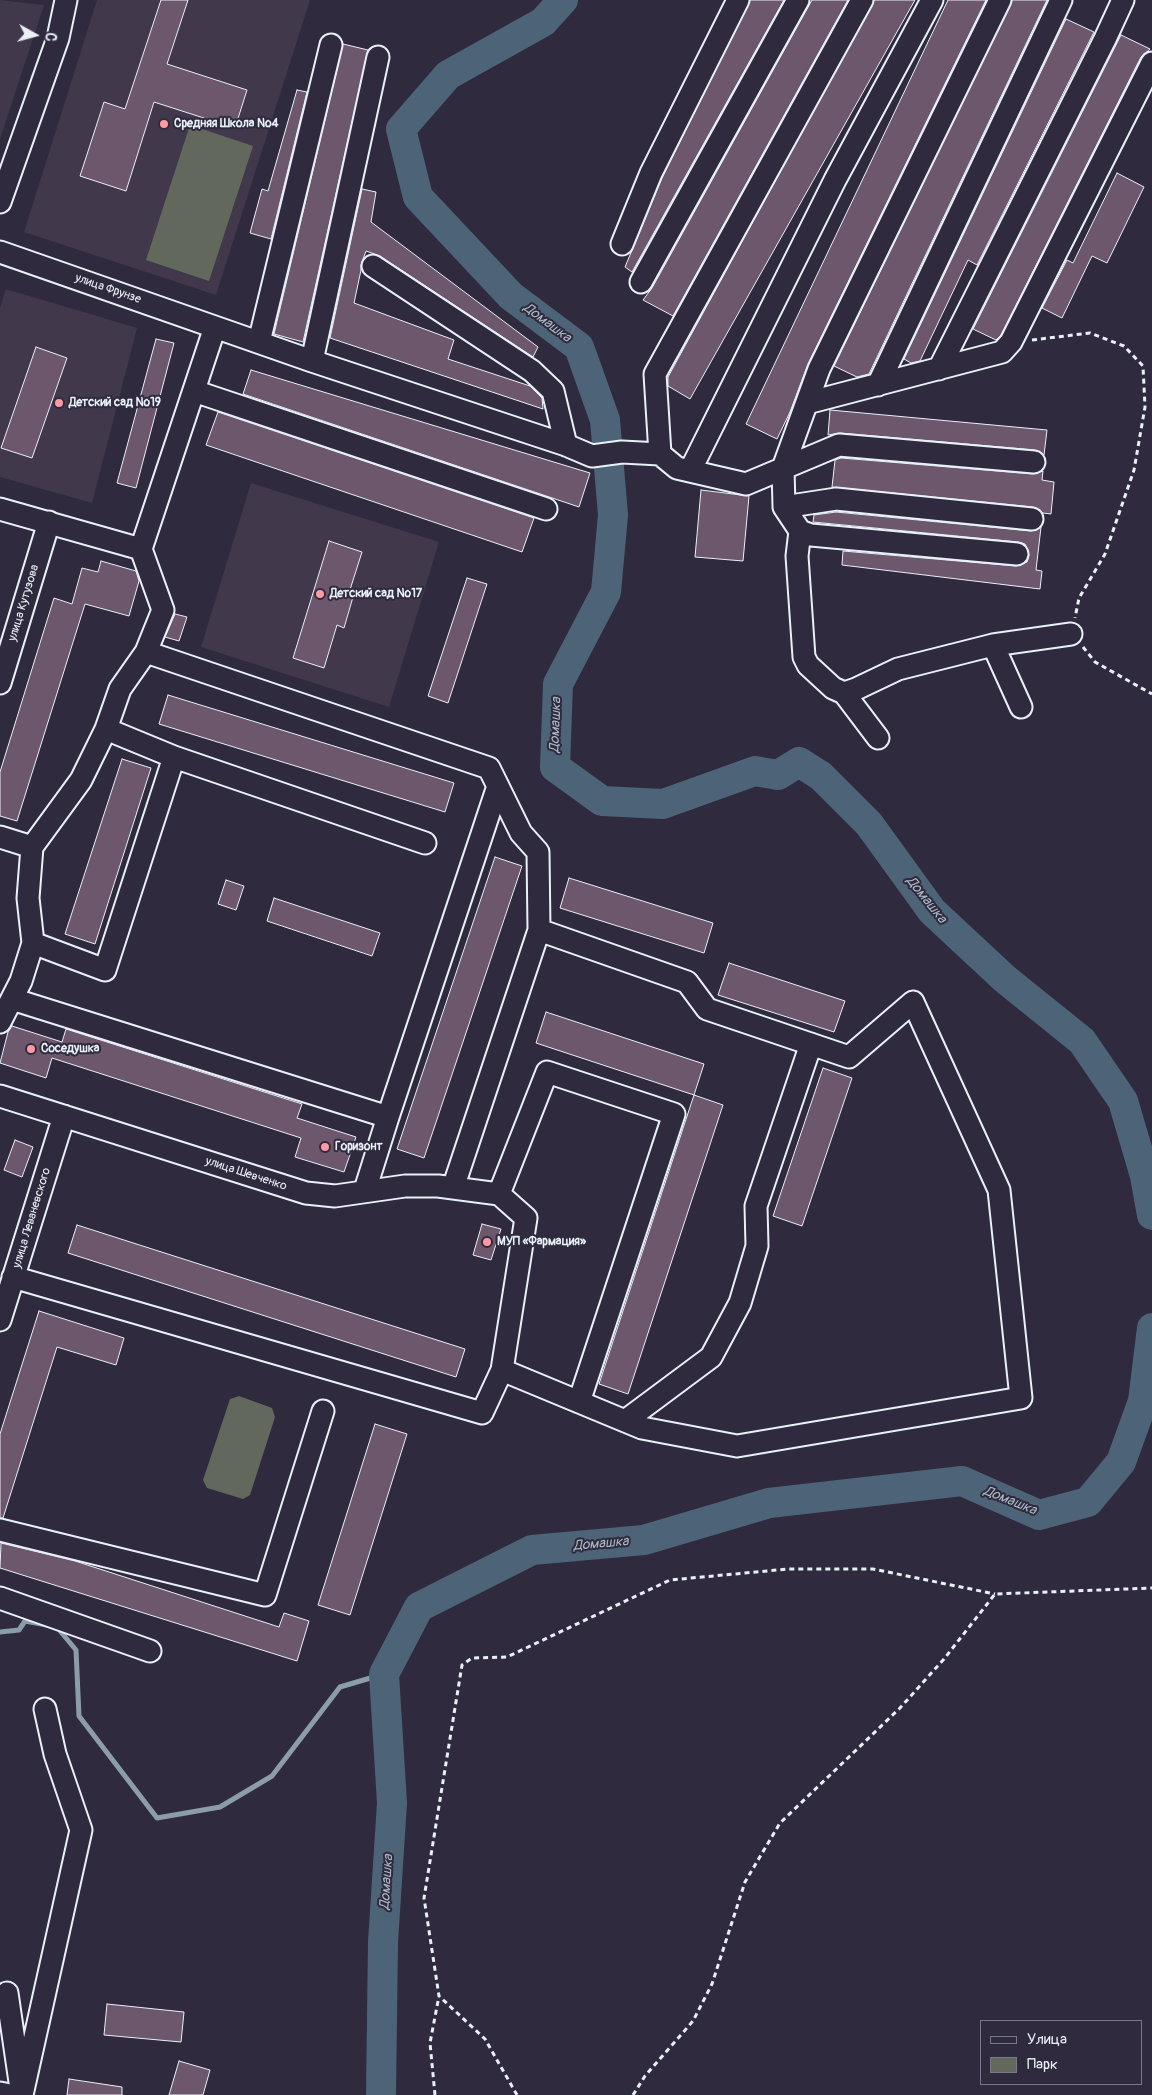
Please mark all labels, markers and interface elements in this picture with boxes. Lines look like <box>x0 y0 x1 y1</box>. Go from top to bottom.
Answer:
north arrow <box>10 10 60 60</box>
text: С <box>41 32 59 42</box>
place label: Средняя Школа №4 <box>174 117 279 131</box>
marker: Средняя Школа №4 <box>158 118 170 130</box>
street label: улица Фрунзе <box>73 271 143 307</box>
water label: Домашка <box>520 300 574 346</box>
place label: Детский сад №19 <box>69 396 161 410</box>
marker: Детский сад №19 <box>53 397 65 409</box>
street label: улица Кутузова <box>6 563 42 643</box>
place label: Детский сад №17 <box>330 587 422 601</box>
marker: Детский сад №17 <box>314 588 326 600</box>
water label: Домашка <box>547 697 565 753</box>
water label: Домашка <box>902 873 950 927</box>
place label: Соседушка <box>41 1042 99 1056</box>
marker: Соседушка <box>25 1043 37 1055</box>
place label: Горизонт <box>335 1140 382 1154</box>
marker: Горизонт <box>319 1141 331 1153</box>
street label: улица Шевченко <box>203 1154 289 1194</box>
street label: улица Леваневского <box>10 1166 54 1270</box>
place label: МУП «Фармация» <box>497 1235 586 1249</box>
marker: МУП «Фармация» <box>481 1236 493 1248</box>
water label: Домашка <box>981 1483 1039 1519</box>
water label: Домашка <box>573 1533 629 1555</box>
water label: Домашка <box>377 1854 397 1910</box>
legend <box>980 2020 1142 2085</box>
text: Улица <box>1027 2030 1067 2049</box>
text: Парк <box>1027 2055 1058 2074</box>

